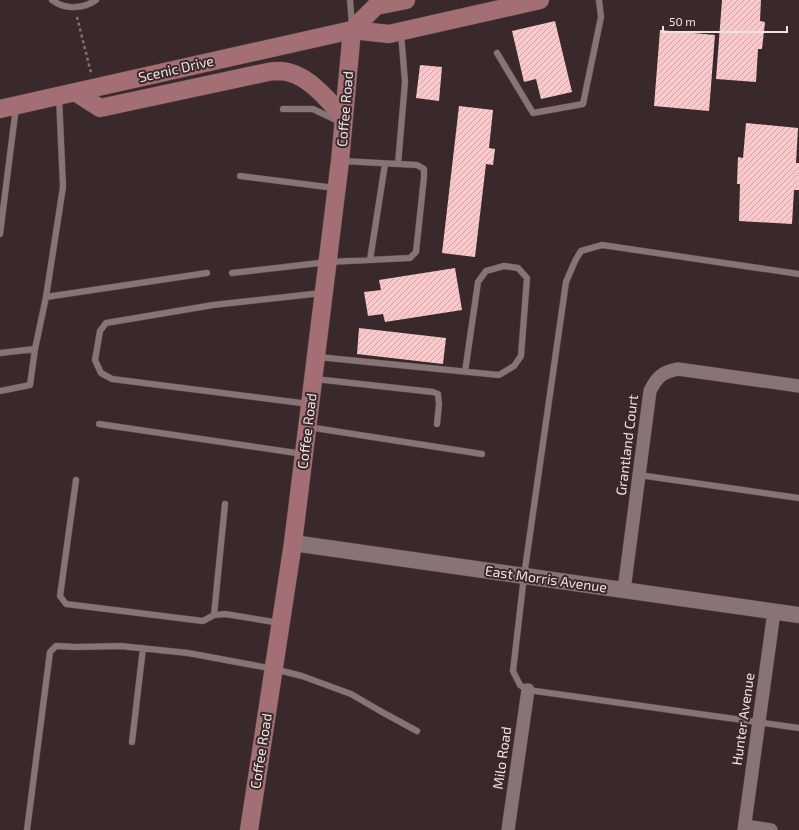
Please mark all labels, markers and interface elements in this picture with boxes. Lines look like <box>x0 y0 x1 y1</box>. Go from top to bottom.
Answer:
scale bar <box>663 8 787 34</box>
text: 50 m <box>669 14 696 28</box>
street label: Scenic Drive <box>137 52 215 85</box>
street label: Coffee Road <box>333 70 356 148</box>
street label: Coffee Road <box>293 392 320 470</box>
street label: Grantland Court <box>612 394 641 496</box>
street label: East Morris Avenue <box>484 562 608 595</box>
street label: Hunter Avenue <box>728 672 757 766</box>
street label: Coffee Road <box>246 712 275 790</box>
street label: Milo Road <box>489 725 514 790</box>

